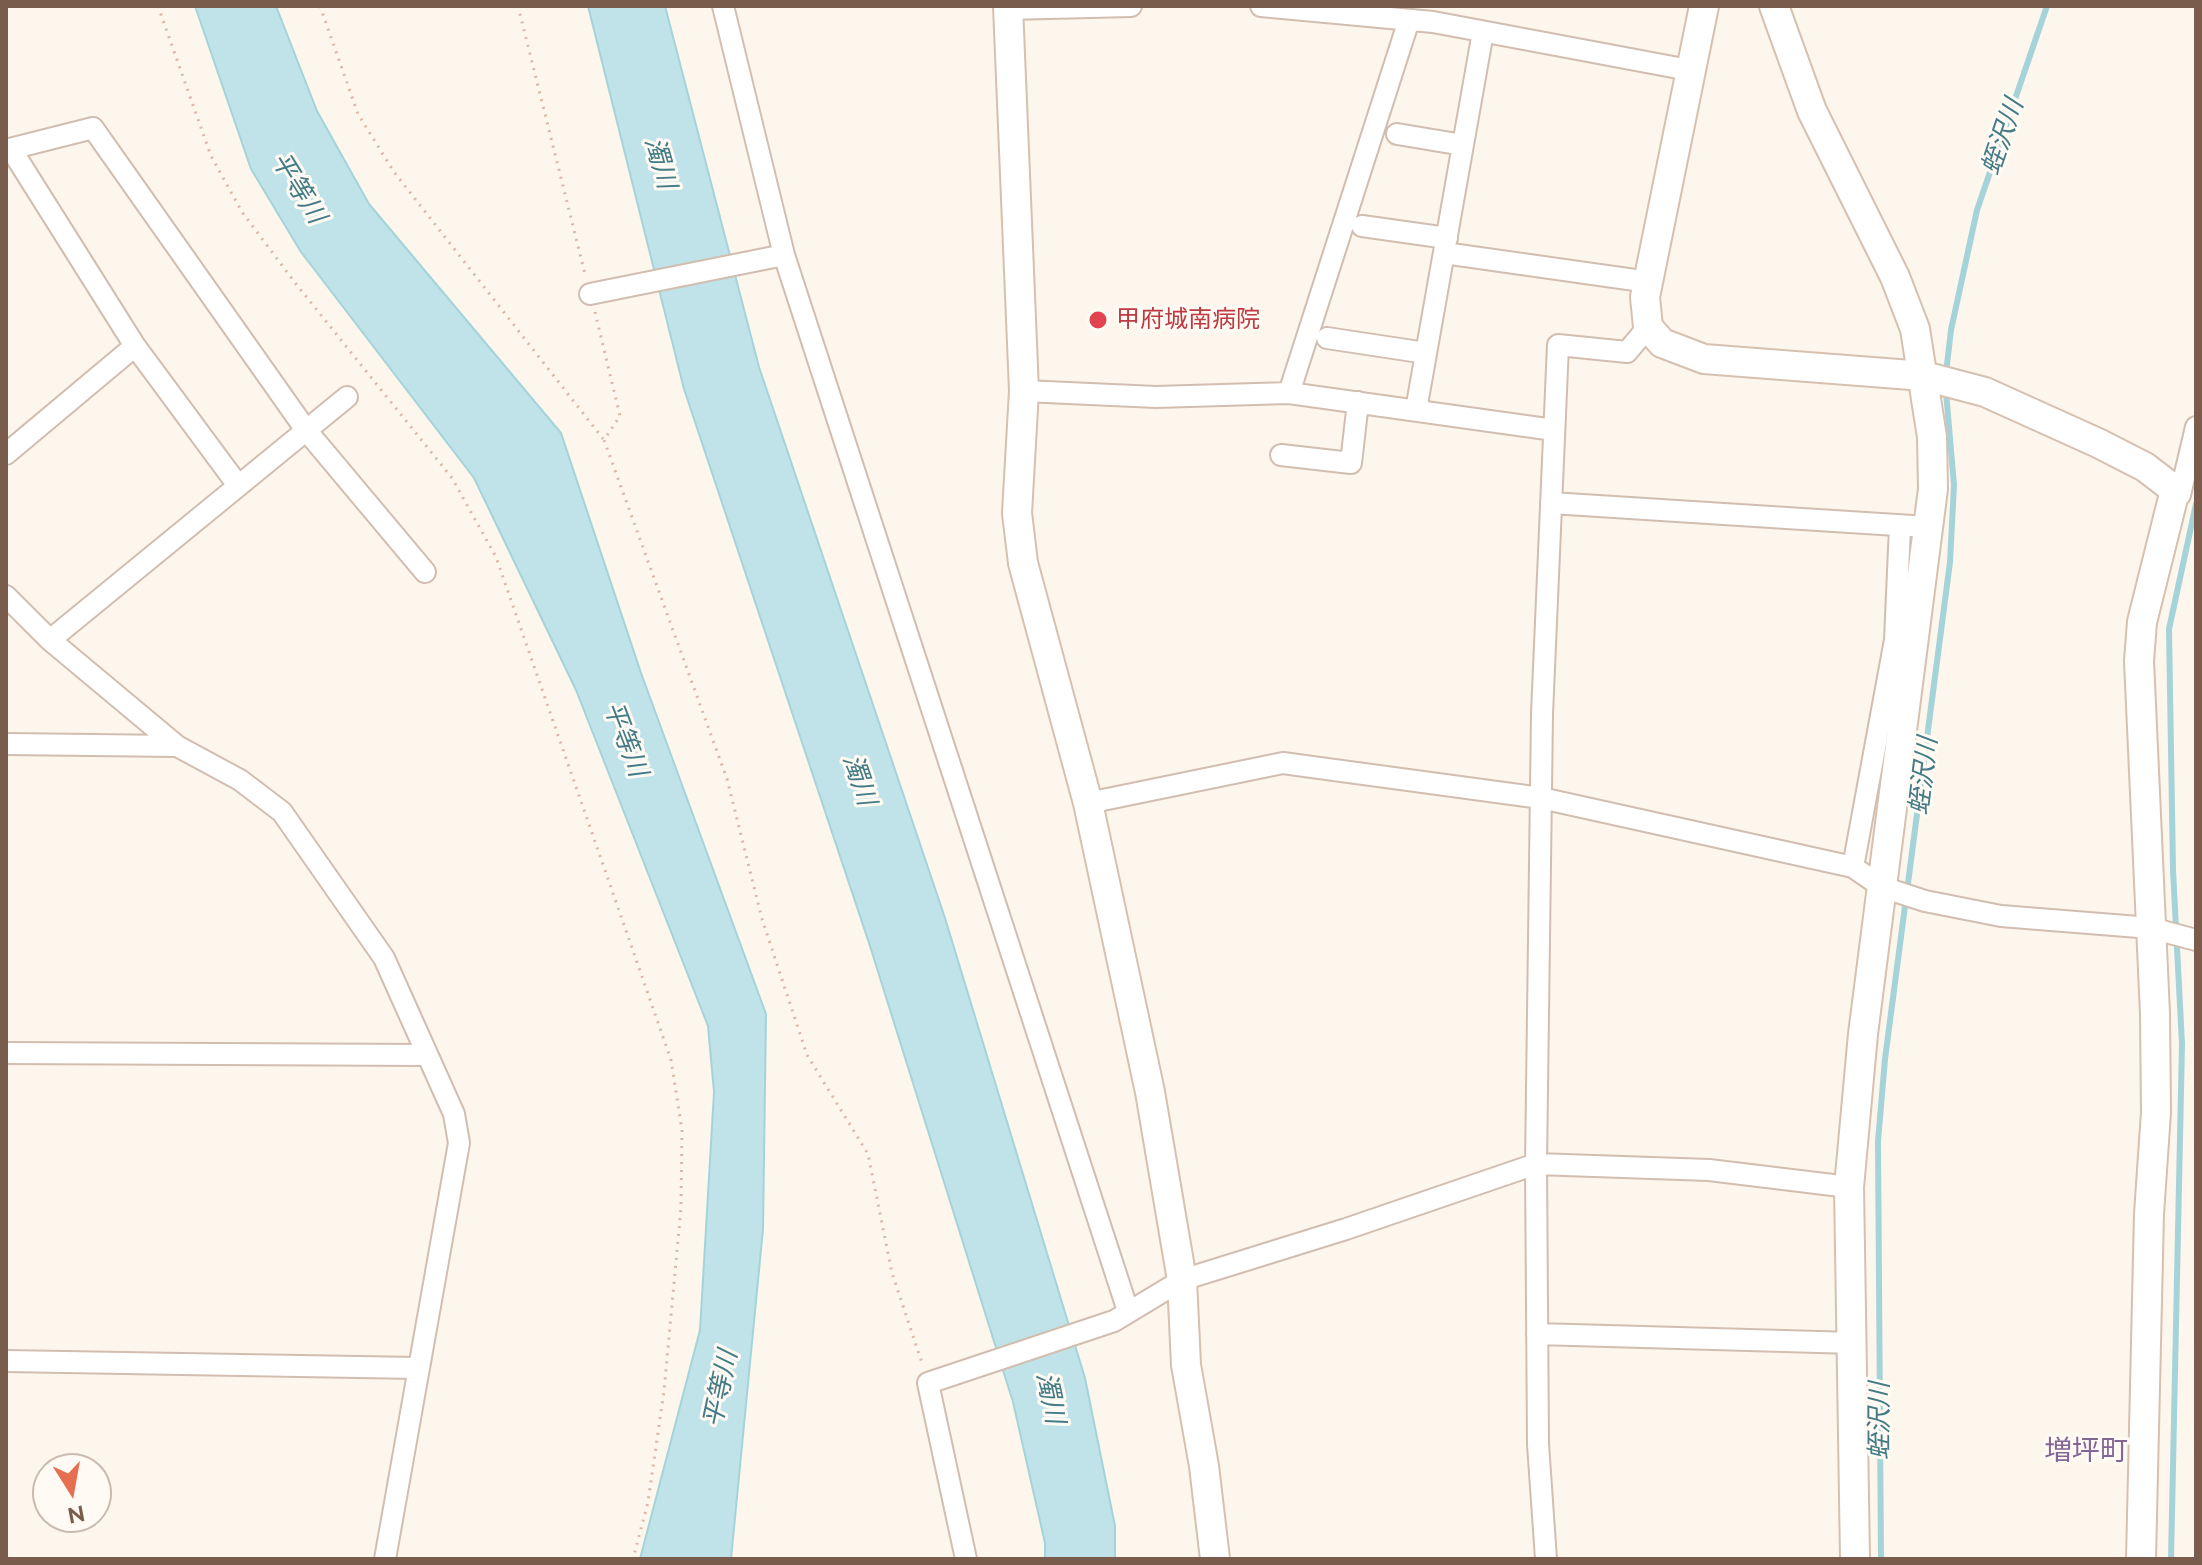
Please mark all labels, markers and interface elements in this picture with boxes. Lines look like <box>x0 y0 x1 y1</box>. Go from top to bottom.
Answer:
water label: 蛭沢川 <box>1976 95 2030 179</box>
water label: 濁川 <box>638 134 682 192</box>
water label: 平等川 <box>264 147 332 229</box>
place label: 甲府城南病院 <box>1116 306 1260 334</box>
marker: 甲府城南病院 <box>1087 309 1109 331</box>
water label: 平等川 <box>596 697 654 781</box>
water label: 蛭沢川 <box>1904 735 1944 817</box>
water label: 濁川 <box>836 750 882 810</box>
water label: 平等川 <box>698 1348 744 1430</box>
water label: 濁川 <box>1029 1369 1071 1427</box>
water label: 蛭沢川 <box>1864 1382 1896 1460</box>
district label: 増坪町 <box>2044 1435 2128 1469</box>
north arrow <box>32 1453 112 1533</box>
text: N <box>65 1500 87 1529</box>

